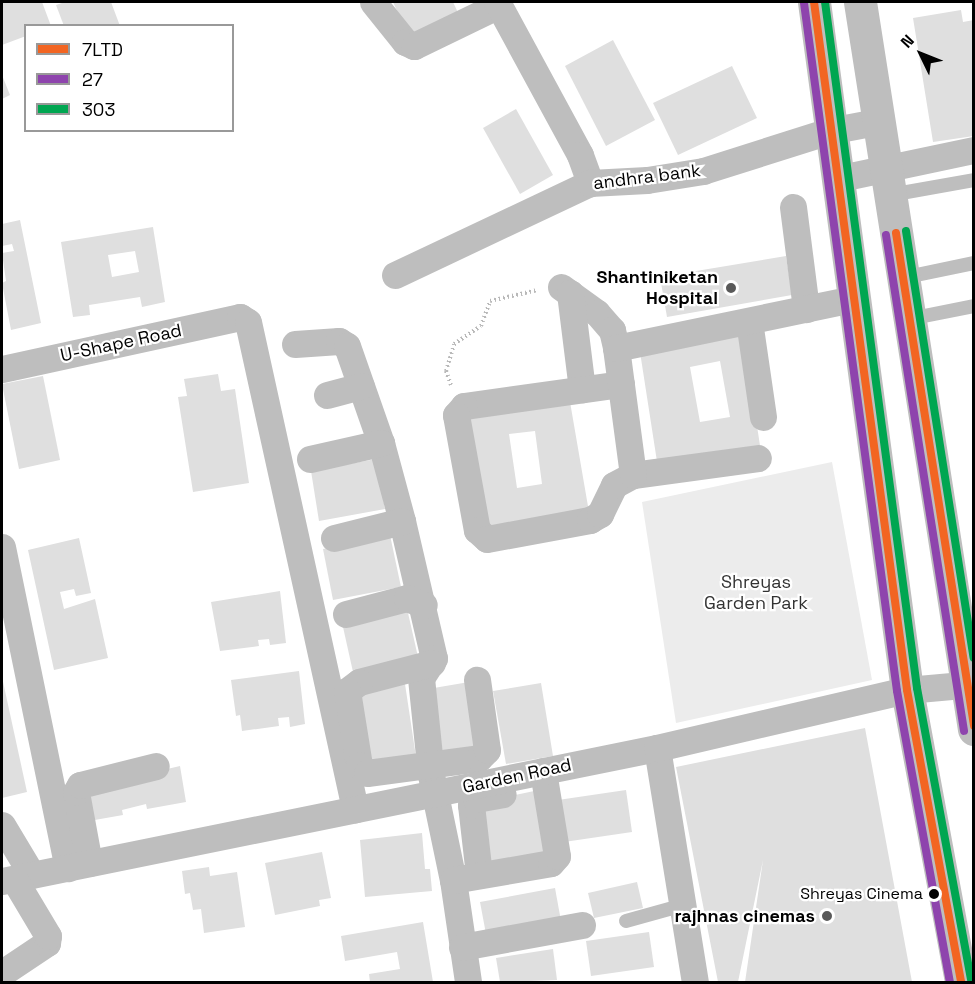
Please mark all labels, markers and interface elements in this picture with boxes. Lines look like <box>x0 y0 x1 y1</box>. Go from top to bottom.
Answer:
legend <box>24 24 234 132</box>
north arrow <box>891 24 951 84</box>
text: N <box>896 30 919 52</box>
text: 7LTD <box>82 38 123 61</box>
text: 27 <box>82 68 103 91</box>
text: 303 <box>82 98 115 121</box>
street label: andhra bank <box>592 160 702 194</box>
place label: Shantiniketan Hospital <box>596 267 718 310</box>
marker: Shantiniketan Hospital <box>722 279 740 297</box>
street label: U-Shape Road <box>58 320 184 366</box>
park label: Shreyas Garden Park <box>704 572 808 614</box>
street label: Garden Road <box>461 754 573 798</box>
place label: Shreyas Cinema <box>800 884 923 904</box>
marker: Shreyas Cinema <box>928 888 940 900</box>
place label: rajhnas cinemas <box>674 905 815 927</box>
marker: rajhnas cinemas <box>820 909 834 923</box>

